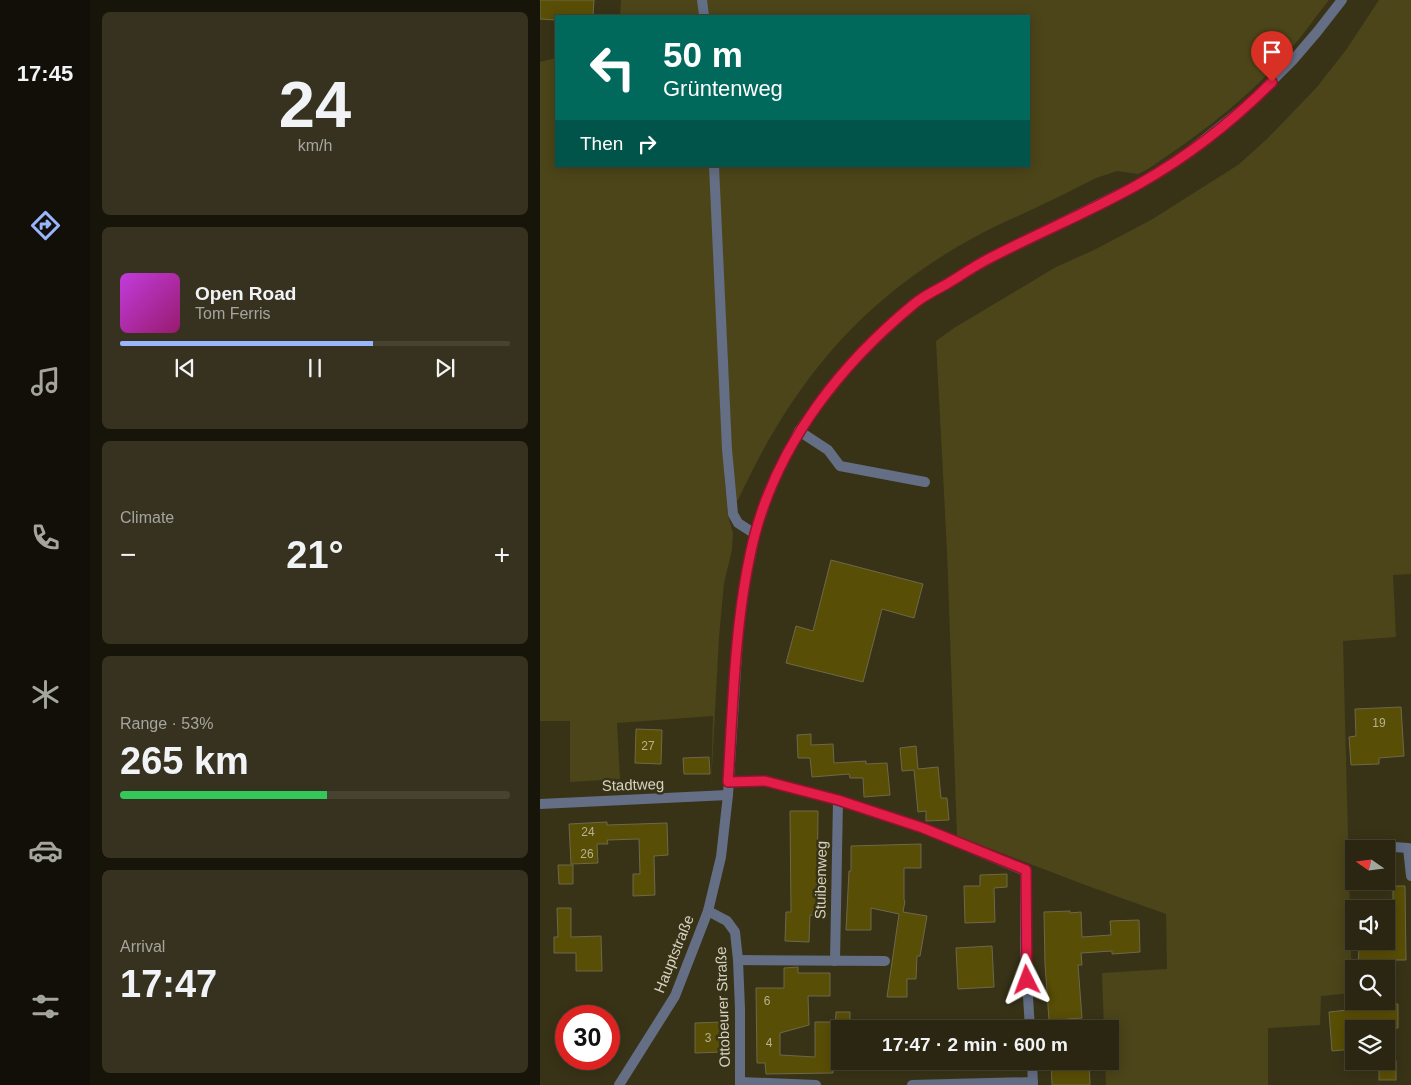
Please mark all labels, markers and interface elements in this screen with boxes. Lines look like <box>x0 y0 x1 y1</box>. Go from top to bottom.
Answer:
pin <box>1251 31 1293 82</box>
icon: left <box>580 35 645 100</box>
text: 50 m <box>663 35 743 74</box>
icon: arrive <box>1258 38 1286 66</box>
text: 17:45 <box>17 61 73 86</box>
text: 24 <box>279 68 351 141</box>
text: Grüntenweg <box>663 76 783 101</box>
icon: right <box>633 130 661 158</box>
text: Then <box>580 133 623 154</box>
text: km/h <box>298 137 332 154</box>
icon: directions <box>28 208 63 243</box>
text: Open Road <box>195 283 296 304</box>
text: Tom Ferris <box>195 305 271 322</box>
icon: previous <box>171 354 199 382</box>
icon: pause <box>301 354 329 382</box>
icon: next <box>431 354 459 382</box>
icon: music <box>28 364 63 399</box>
text: Climate <box>120 509 174 526</box>
icon: phone <box>28 520 63 555</box>
text: 21° <box>286 534 344 576</box>
text: − <box>120 539 136 570</box>
text: + <box>494 539 510 570</box>
icon: climate <box>28 677 63 712</box>
text: Range · 53% <box>120 715 213 732</box>
house number: 19 <box>1372 716 1386 730</box>
house number: 27 <box>641 739 655 753</box>
text: 265 km <box>120 740 249 782</box>
street label: Stadtweg <box>601 775 665 794</box>
house number: 24 <box>581 825 595 839</box>
icon: car <box>28 833 63 868</box>
north arrow <box>1345 840 1395 890</box>
map controls <box>1345 840 1395 1070</box>
street label: Stuibenweg <box>811 841 830 919</box>
house number: 26 <box>580 847 594 861</box>
button: sound <box>1345 900 1395 950</box>
street label: Hauptstraße <box>650 912 697 995</box>
text: Arrival <box>120 938 165 955</box>
street label: Ottobeurer Straße <box>712 946 733 1068</box>
position arrow <box>1000 953 1052 1005</box>
button: search <box>1345 960 1395 1010</box>
text: 17:47 <box>120 963 217 1005</box>
icon: filters <box>28 989 63 1024</box>
house number: 6 <box>764 994 771 1008</box>
speed limit sign: 30 <box>555 1005 620 1070</box>
button: layers <box>1345 1020 1395 1070</box>
house number: 3 <box>705 1031 712 1045</box>
text: 17:47 · 2 min · 600 m <box>882 1034 1068 1055</box>
house number: 4 <box>766 1036 773 1050</box>

